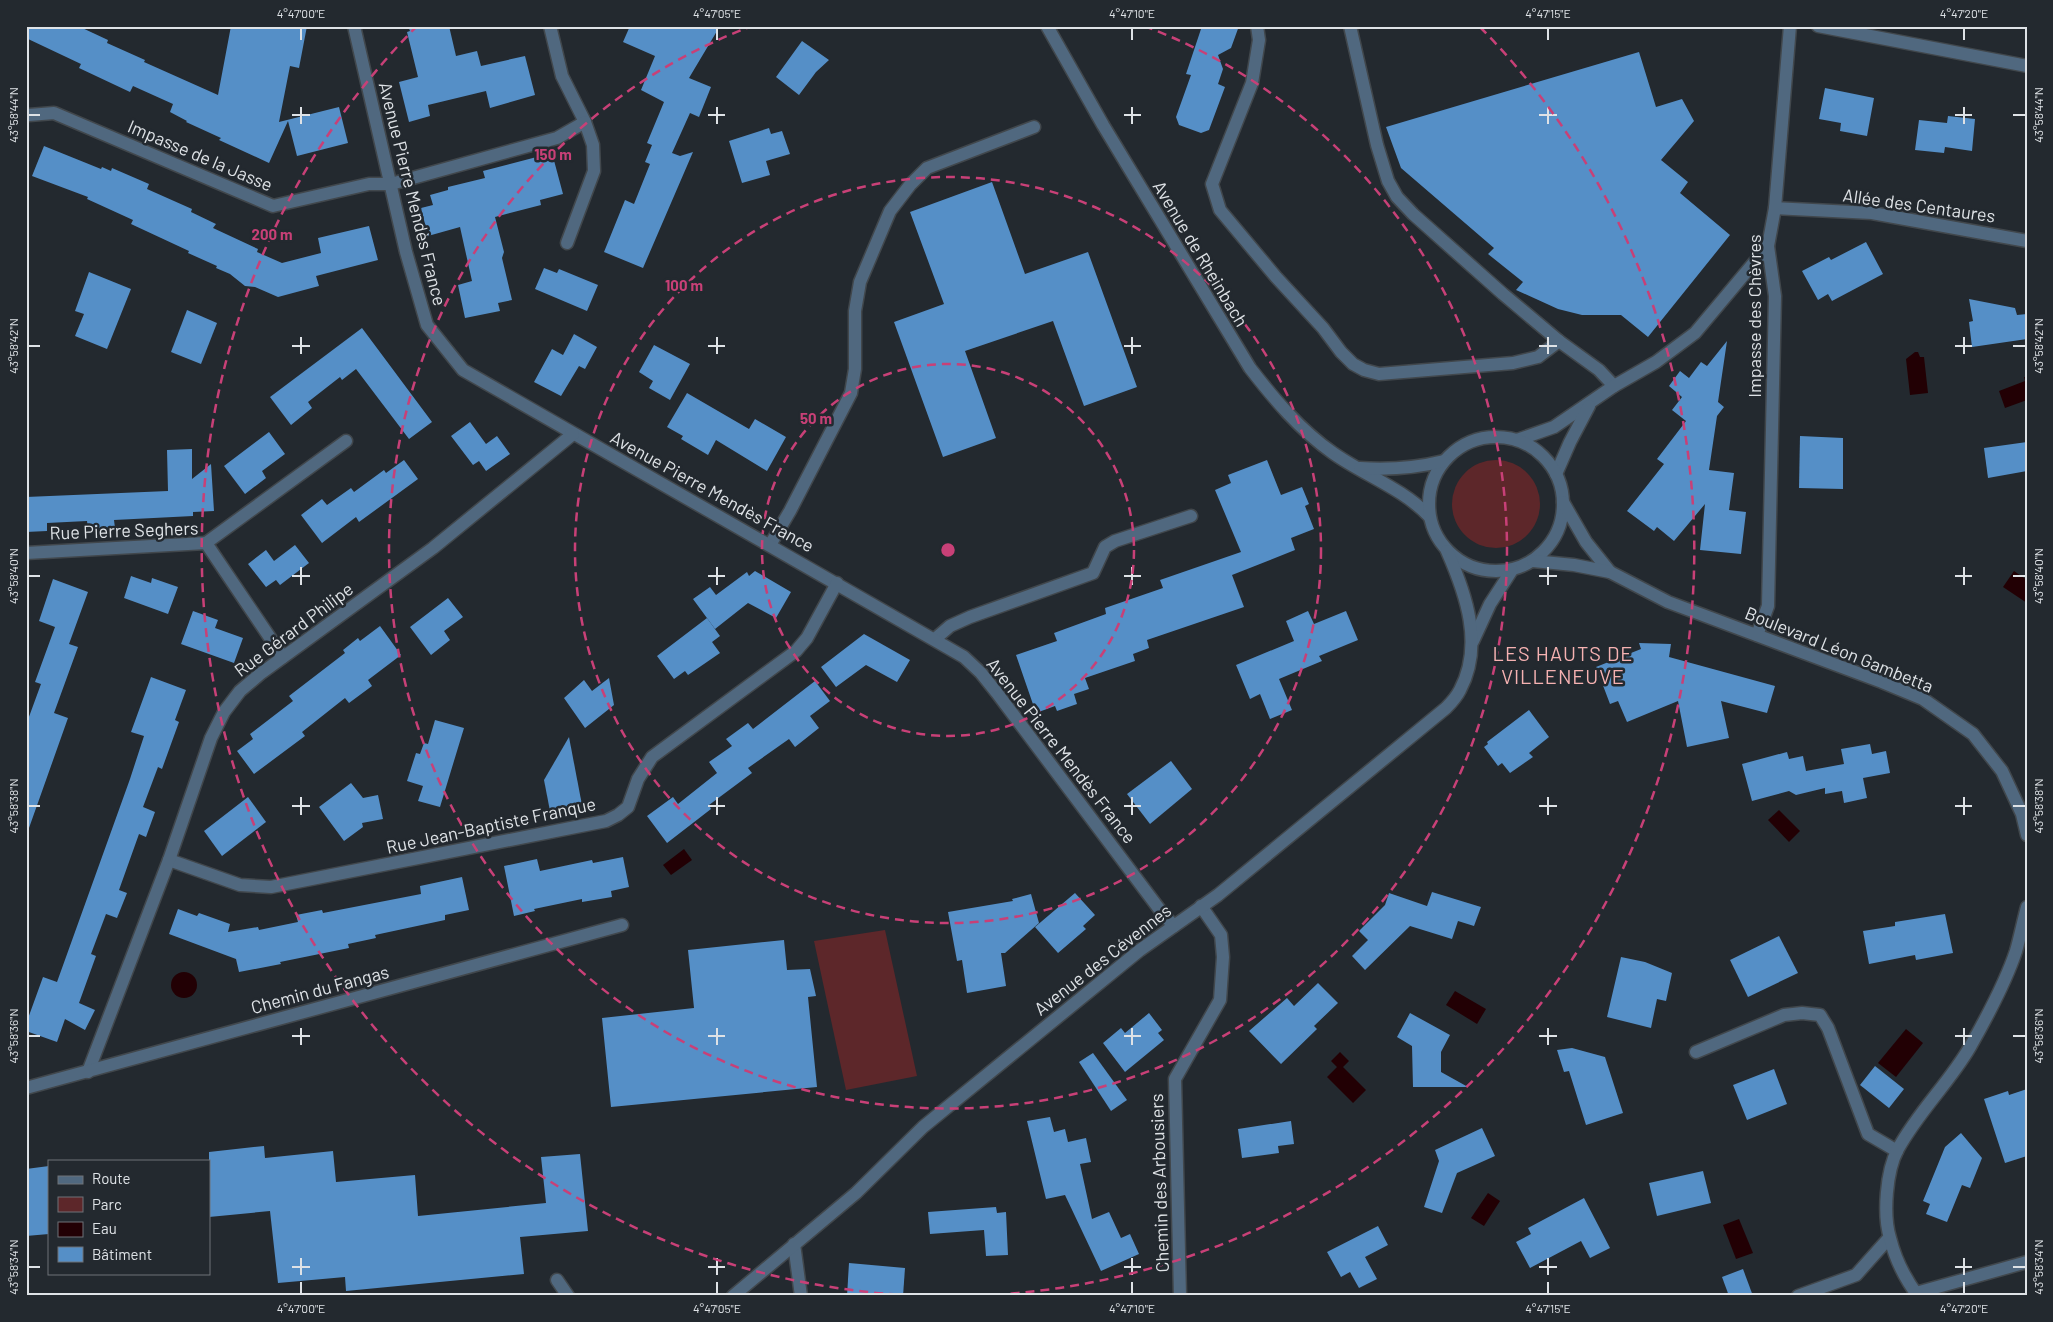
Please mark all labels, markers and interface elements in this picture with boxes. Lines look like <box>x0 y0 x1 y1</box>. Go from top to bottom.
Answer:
text: 4°47'00"E <box>277 6 325 20</box>
text: 4°47'05"E <box>693 6 741 20</box>
text: 4°47'10"E <box>1109 6 1155 20</box>
text: 4°47'15"E <box>1525 6 1571 20</box>
text: 4°47'20"E <box>1940 6 1988 20</box>
street label: Avenue Pierre Mendès France <box>375 80 451 308</box>
text: 43°58'44"N <box>6 87 20 143</box>
text: 43°58'44"N <box>2031 87 2045 143</box>
street label: Impasse de la Jasse <box>125 115 276 196</box>
text: 150 m <box>534 145 572 163</box>
street label: Avenue de Rheinbach <box>1149 177 1253 330</box>
street label: Allée des Centaures <box>1842 183 1997 227</box>
text: 200 m <box>251 225 293 243</box>
street label: Impasse des Chèvres <box>1743 234 1765 398</box>
text: 100 m <box>665 276 703 294</box>
text: 43°58'42"N <box>6 318 20 374</box>
text: 43°58'42"N <box>2031 318 2045 374</box>
text: 50 m <box>800 409 832 427</box>
street label: Avenue Pierre Mendès France <box>607 426 818 556</box>
street label: Rue Pierre Seghers <box>49 516 199 544</box>
centre of rings <box>939 541 957 559</box>
text: 43°58'40"N <box>6 548 20 604</box>
text: 43°58'40"N <box>2031 548 2045 604</box>
street label: Rue Gérard Philipe <box>230 577 357 681</box>
street label: Boulevard Léon Gambetta <box>1742 601 1937 697</box>
district label: LES HAUTS DE VILLENEUVE <box>1493 641 1633 688</box>
street label: Avenue Pierre Mendès France <box>982 653 1141 848</box>
text: 43°58'38"N <box>6 778 20 834</box>
text: 43°58'38"N <box>2031 778 2045 834</box>
street label: Rue Jean-Baptiste Franque <box>384 792 598 858</box>
street label: Avenue des Cévennes <box>1029 899 1175 1020</box>
street label: Chemin du Fangas <box>248 960 391 1018</box>
text: 43°58'36"N <box>6 1009 20 1064</box>
text: 43°58'36"N <box>2031 1009 2045 1064</box>
street label: Chemin des Arbousiers <box>1145 1093 1173 1273</box>
legend <box>48 1160 210 1274</box>
text: Route <box>92 1169 131 1187</box>
text: Parc <box>92 1195 122 1213</box>
text: Eau <box>92 1219 117 1237</box>
text: 43°58'34"N <box>6 1239 20 1295</box>
text: 43°58'34"N <box>2031 1239 2045 1295</box>
text: Bâtiment <box>92 1245 152 1263</box>
text: 4°47'00"E <box>277 1301 325 1315</box>
text: 4°47'05"E <box>693 1301 741 1315</box>
text: 4°47'10"E <box>1109 1301 1155 1315</box>
text: 4°47'15"E <box>1525 1301 1571 1315</box>
text: 4°47'20"E <box>1940 1301 1988 1315</box>

